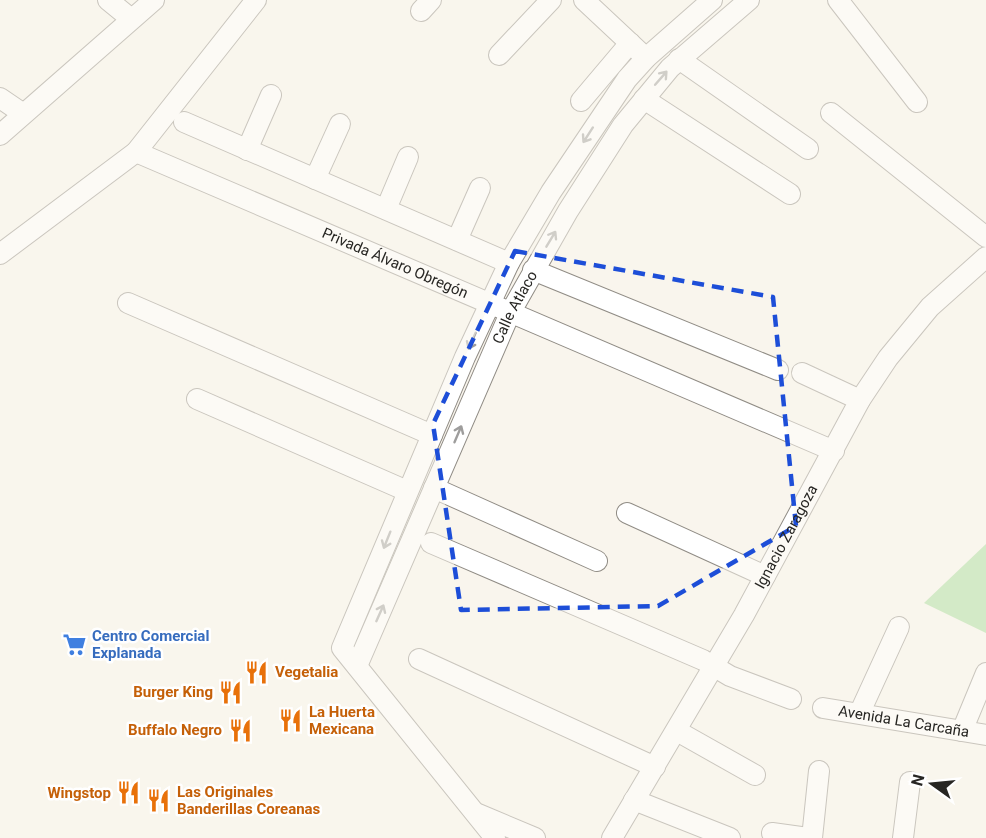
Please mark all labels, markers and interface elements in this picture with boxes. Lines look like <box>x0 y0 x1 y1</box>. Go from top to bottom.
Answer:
one-way arrow <box>654 70 667 86</box>
one-way arrow <box>582 126 594 143</box>
street label: Privada Álvaro Obregón <box>320 224 471 302</box>
one-way arrow <box>545 231 557 248</box>
street label: Calle Atlaco <box>489 268 541 347</box>
one-way arrow <box>466 331 477 350</box>
one-way arrow <box>453 425 464 443</box>
street label: Ignacio Zaragoza <box>751 482 822 592</box>
one-way arrow <box>381 530 392 548</box>
one-way arrow <box>375 604 386 622</box>
place label: Centro Comercial Explanada <box>92 627 209 662</box>
supermarket icon: Centro Comercial Explanada <box>61 632 87 658</box>
restaurant icon: Vegetalia <box>244 659 270 685</box>
place label: Vegetalia <box>275 663 338 681</box>
restaurant icon: Burger King <box>218 679 244 705</box>
place label: Burger King <box>133 683 213 701</box>
street label: Avenida La Carcaña <box>837 702 971 741</box>
place label: La Huerta Mexicana <box>309 703 375 738</box>
restaurant icon: La Huerta Mexicana <box>278 708 304 734</box>
restaurant icon: Buffalo Negro <box>227 717 253 743</box>
place label: Buffalo Negro <box>128 721 222 739</box>
north arrow <box>902 754 962 814</box>
text: N <box>907 772 929 788</box>
restaurant icon: Wingstop <box>116 780 142 806</box>
place label: Las Originales Banderillas Coreanas <box>177 783 321 818</box>
place label: Wingstop <box>47 784 111 802</box>
restaurant icon: Las Originales Banderillas Coreanas <box>146 788 172 814</box>

